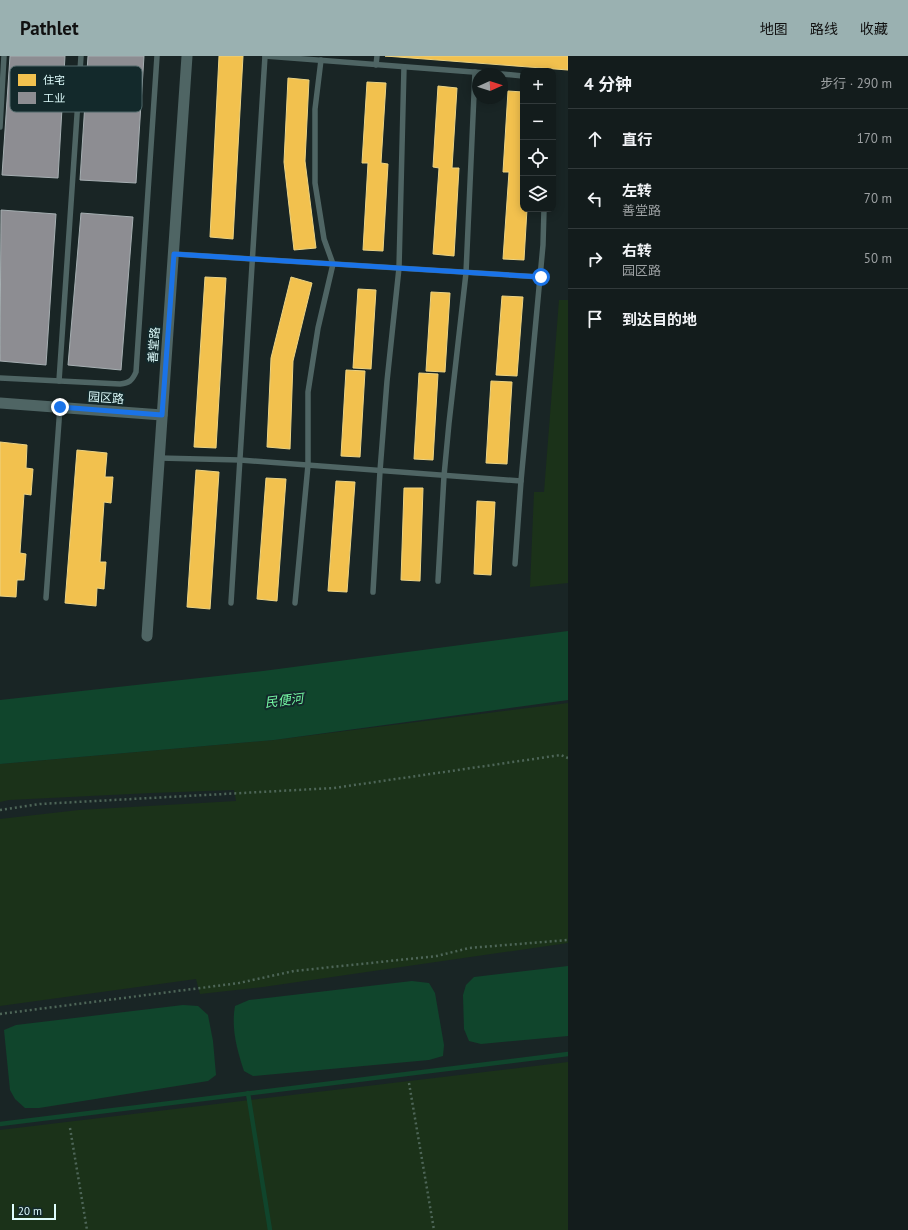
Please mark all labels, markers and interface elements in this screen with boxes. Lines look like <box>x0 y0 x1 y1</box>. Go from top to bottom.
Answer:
text: Pathlet <box>20 16 79 40</box>
text: 地图 <box>760 20 788 38</box>
text: 路线 <box>810 20 838 38</box>
text: 收藏 <box>860 20 888 38</box>
legend <box>10 66 142 112</box>
north arrow <box>472 68 508 104</box>
map controls <box>520 68 556 212</box>
button: + <box>520 68 556 104</box>
text: 住宅 <box>43 73 65 87</box>
text: 4 分钟 <box>584 73 632 95</box>
text: 步行 · 290 m <box>820 75 892 92</box>
text: 工业 <box>43 91 65 105</box>
button: − <box>520 104 556 140</box>
icon: ahead <box>584 128 606 150</box>
text: 直行 <box>622 130 652 149</box>
text: 170 m <box>857 130 892 147</box>
button: locate <box>520 140 556 176</box>
button: layers <box>520 176 556 212</box>
text: 左转 <box>622 181 652 200</box>
icon: left <box>584 188 606 210</box>
text: 70 m <box>864 190 892 207</box>
text: 善堂路 <box>622 202 661 219</box>
text: 右转 <box>622 241 652 260</box>
icon: right <box>584 248 606 270</box>
text: 50 m <box>864 250 892 267</box>
text: 园区路 <box>622 262 661 279</box>
route start <box>532 268 550 286</box>
icon: arrive <box>584 308 606 330</box>
text: 到达目的地 <box>622 310 697 329</box>
street label: 善堂路 <box>145 326 162 363</box>
street label: 园区路 <box>88 389 125 406</box>
route end <box>51 398 69 416</box>
water label: 民便河 <box>264 689 307 711</box>
scale bar <box>12 1202 56 1221</box>
text: 20 m <box>18 1204 42 1218</box>

